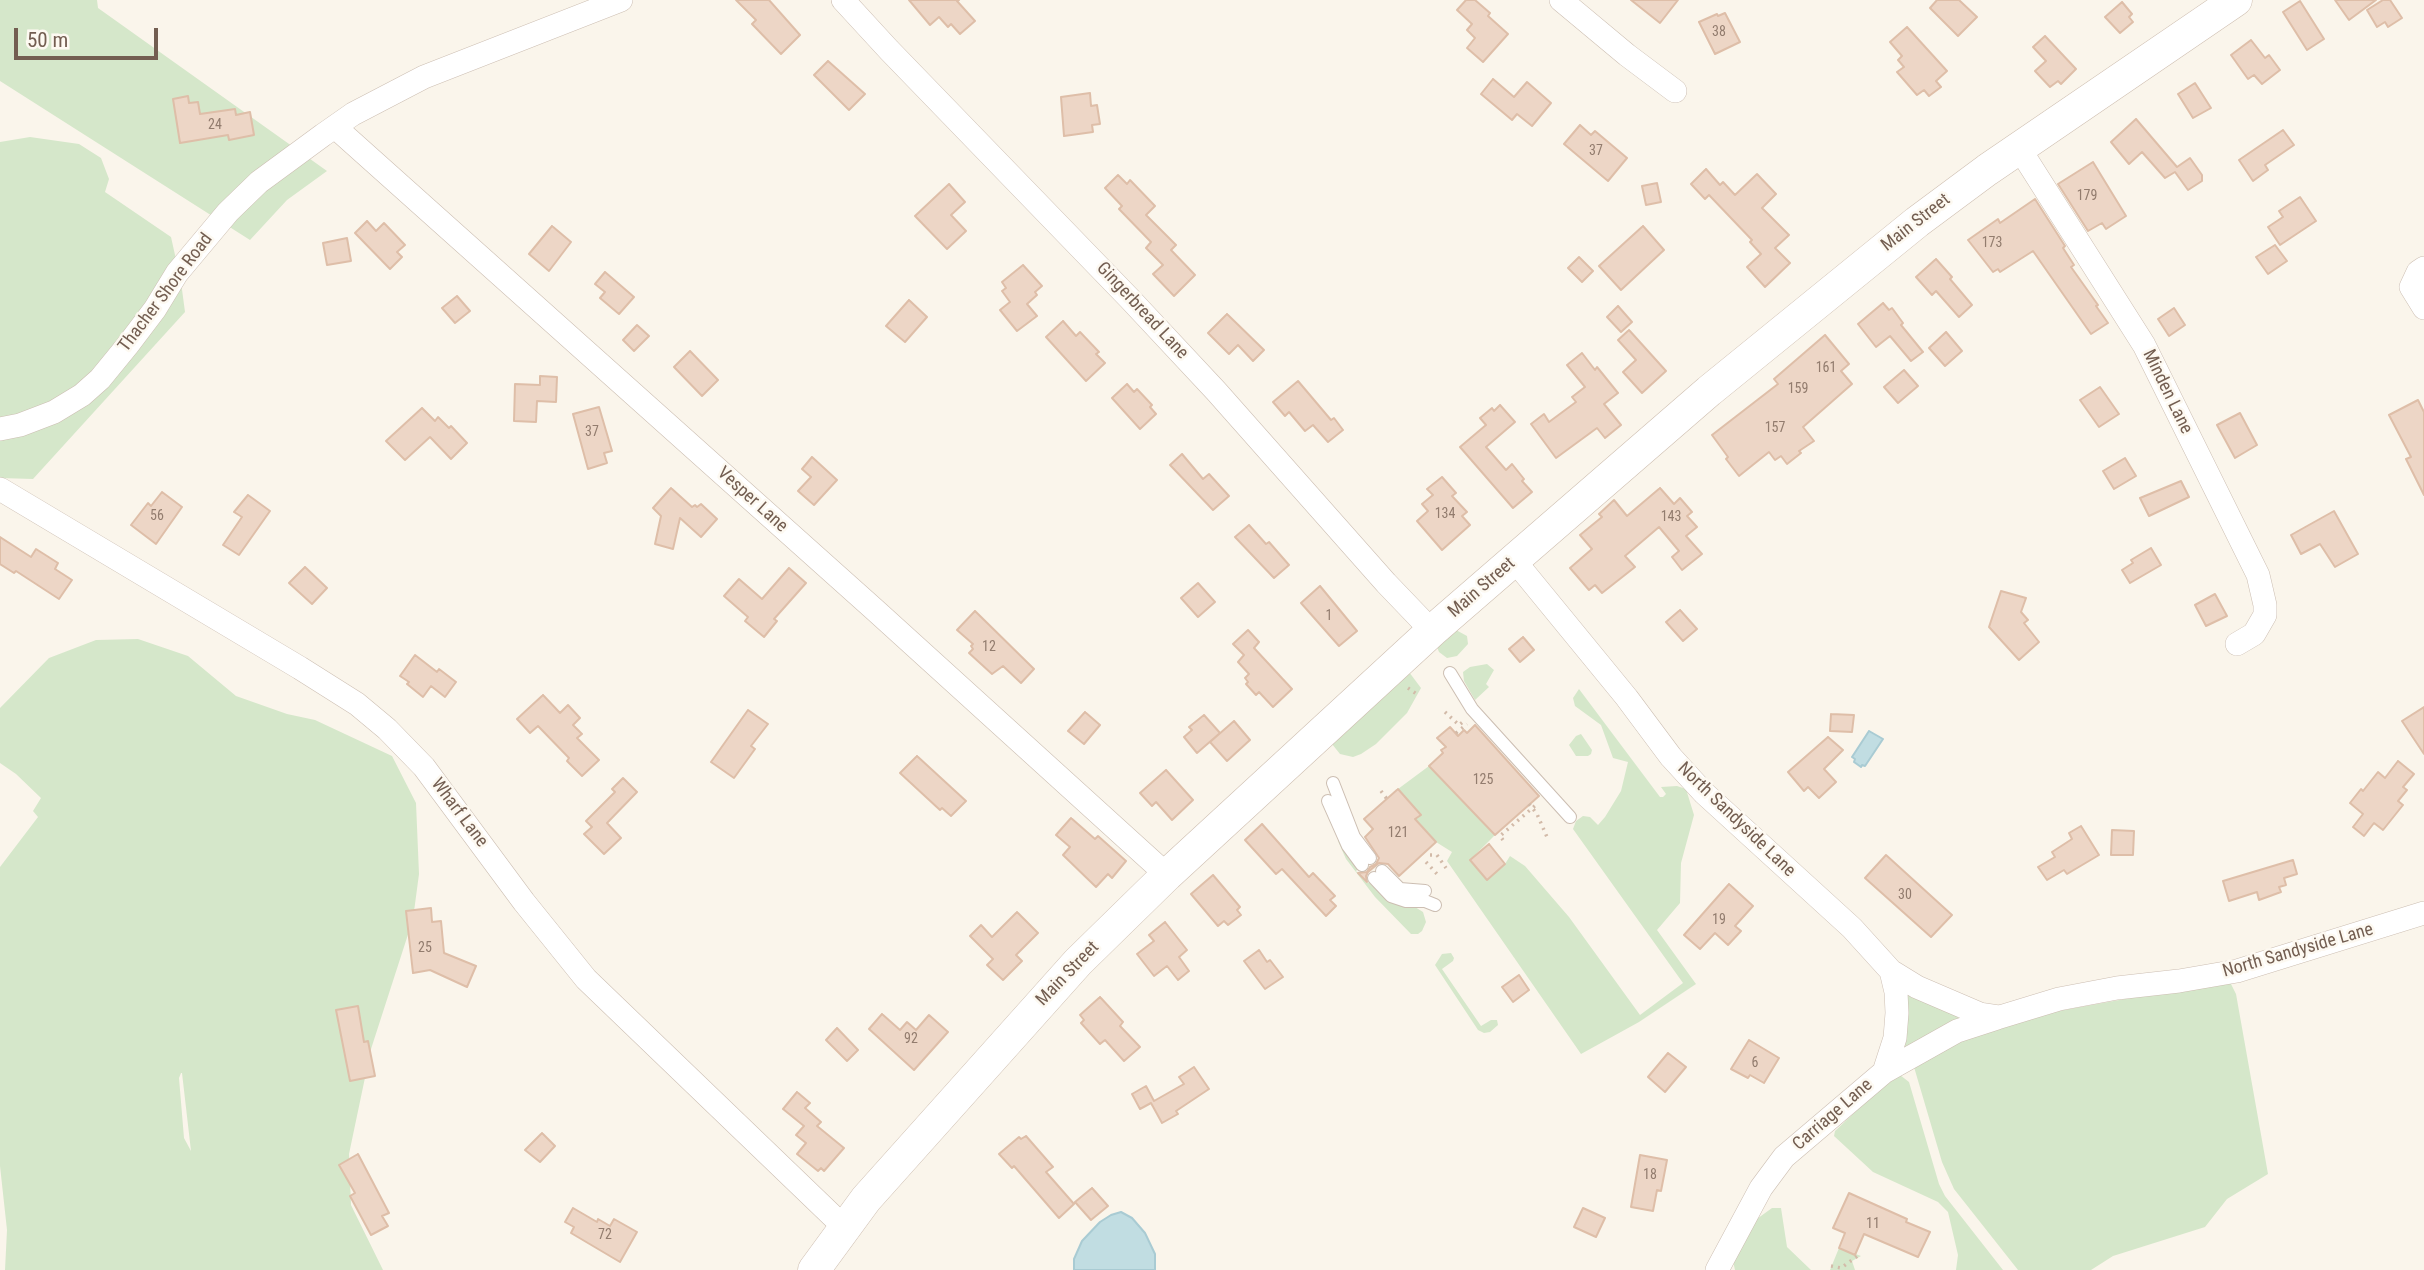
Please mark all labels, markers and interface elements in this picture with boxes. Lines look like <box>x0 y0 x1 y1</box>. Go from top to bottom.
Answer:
scale bar <box>18 14 161 58</box>
house number: 38 <box>1712 24 1726 40</box>
text: 50 m <box>27 28 68 52</box>
house number: 24 <box>208 117 222 133</box>
house number: 37 <box>1589 143 1603 159</box>
house number: 179 <box>2077 188 2097 204</box>
street label: Main Street <box>1877 189 1955 257</box>
street label: Thacher Shore Road <box>114 229 218 357</box>
house number: 173 <box>1982 235 2002 251</box>
street label: Gingerbread Lane <box>1091 258 1193 364</box>
street label: Minden Lane <box>2137 346 2197 438</box>
house number: 161 <box>1816 360 1836 376</box>
house number: 159 <box>1788 381 1808 397</box>
house number: 157 <box>1765 420 1785 436</box>
house number: 37 <box>585 424 599 440</box>
street label: Vesper Lane <box>712 463 792 537</box>
house number: 134 <box>1435 506 1455 522</box>
house number: 56 <box>150 508 164 524</box>
house number: 143 <box>1661 509 1681 525</box>
street label: Main Street <box>1444 553 1520 623</box>
house number: 1 <box>1326 608 1332 624</box>
house number: 12 <box>982 639 996 655</box>
street label: North Sandyside Lane <box>1673 758 1799 882</box>
house number: 125 <box>1473 772 1493 788</box>
street label: Wharf Lane <box>426 774 492 852</box>
house number: 121 <box>1388 825 1408 841</box>
house number: 30 <box>1898 887 1912 903</box>
house number: 19 <box>1712 912 1726 928</box>
street label: North Sandyside Lane <box>2220 919 2376 983</box>
street label: Main Street <box>1032 937 1104 1011</box>
house number: 25 <box>418 940 432 956</box>
house number: 92 <box>904 1031 918 1047</box>
house number: 6 <box>1752 1055 1758 1071</box>
street label: Carriage Lane <box>1789 1075 1877 1155</box>
house number: 18 <box>1643 1167 1657 1183</box>
house number: 11 <box>1866 1216 1880 1232</box>
house number: 72 <box>598 1227 612 1243</box>

